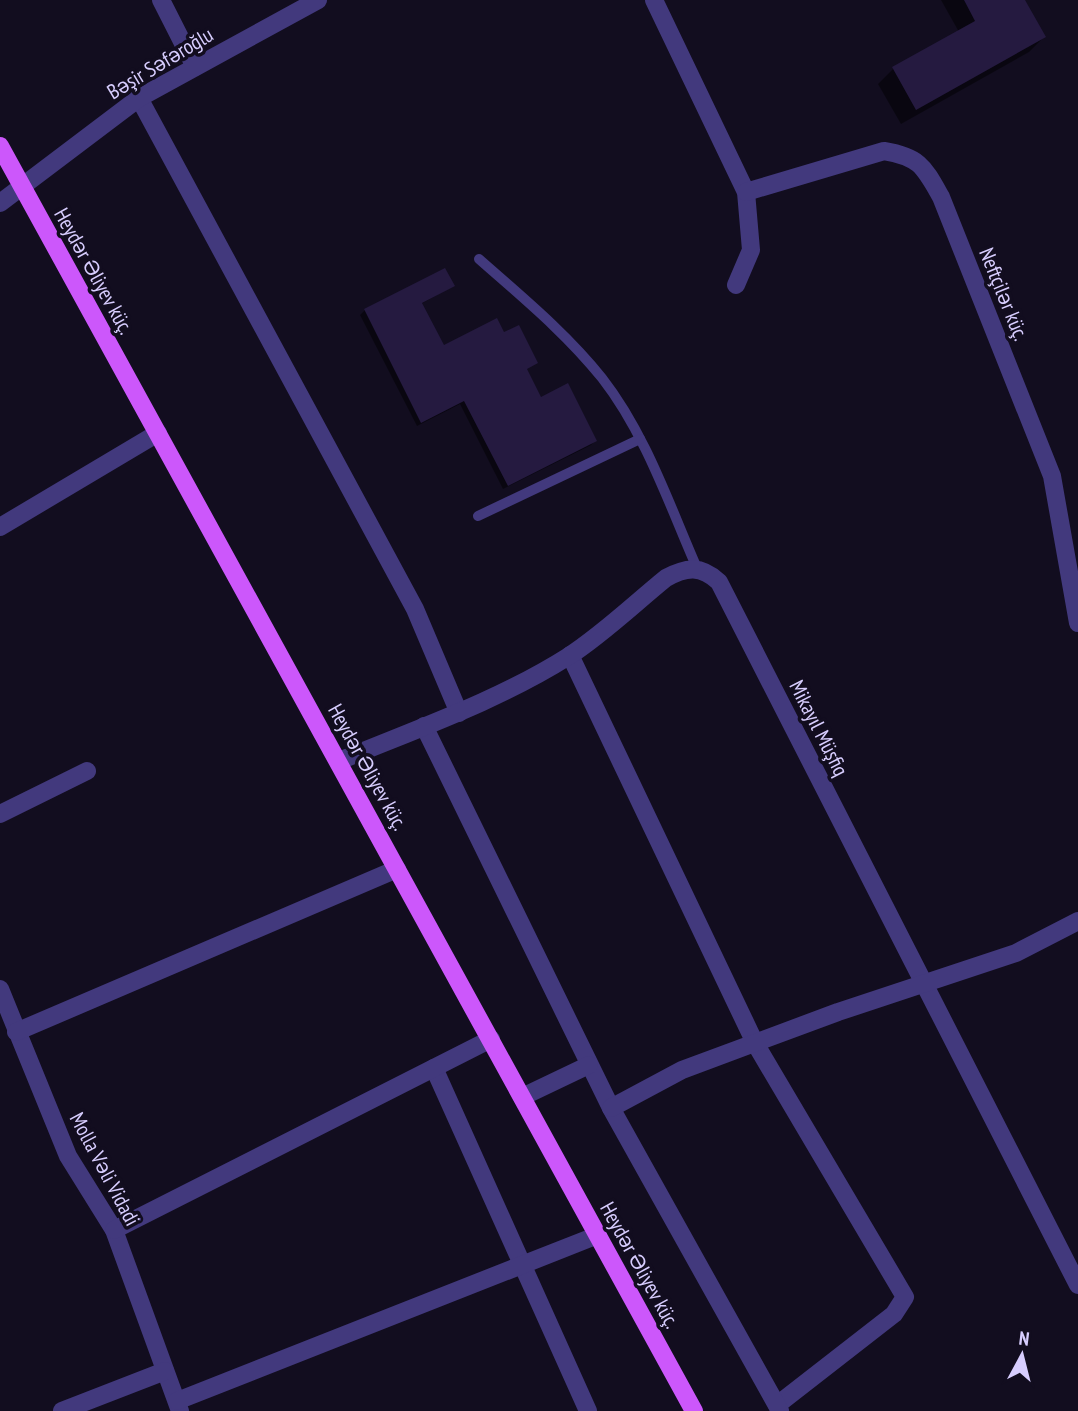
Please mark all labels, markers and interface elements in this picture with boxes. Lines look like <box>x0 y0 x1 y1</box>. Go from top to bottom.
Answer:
street label: Bəşir Səfəroğlu <box>102 21 218 105</box>
street label: Heydər Əliyev küç. <box>48 203 140 339</box>
street label: Neftçilər küç. <box>973 244 1035 344</box>
street label: Mikayıl Müşfiq <box>783 675 855 781</box>
street label: Heydər Əliyev küç. <box>322 699 414 835</box>
street label: Molla Vəli Vidadi <box>64 1108 146 1230</box>
street label: Heydər Əliyev küç. <box>594 1197 686 1333</box>
north arrow <box>987 1320 1057 1390</box>
text: N <box>1018 1326 1031 1351</box>

